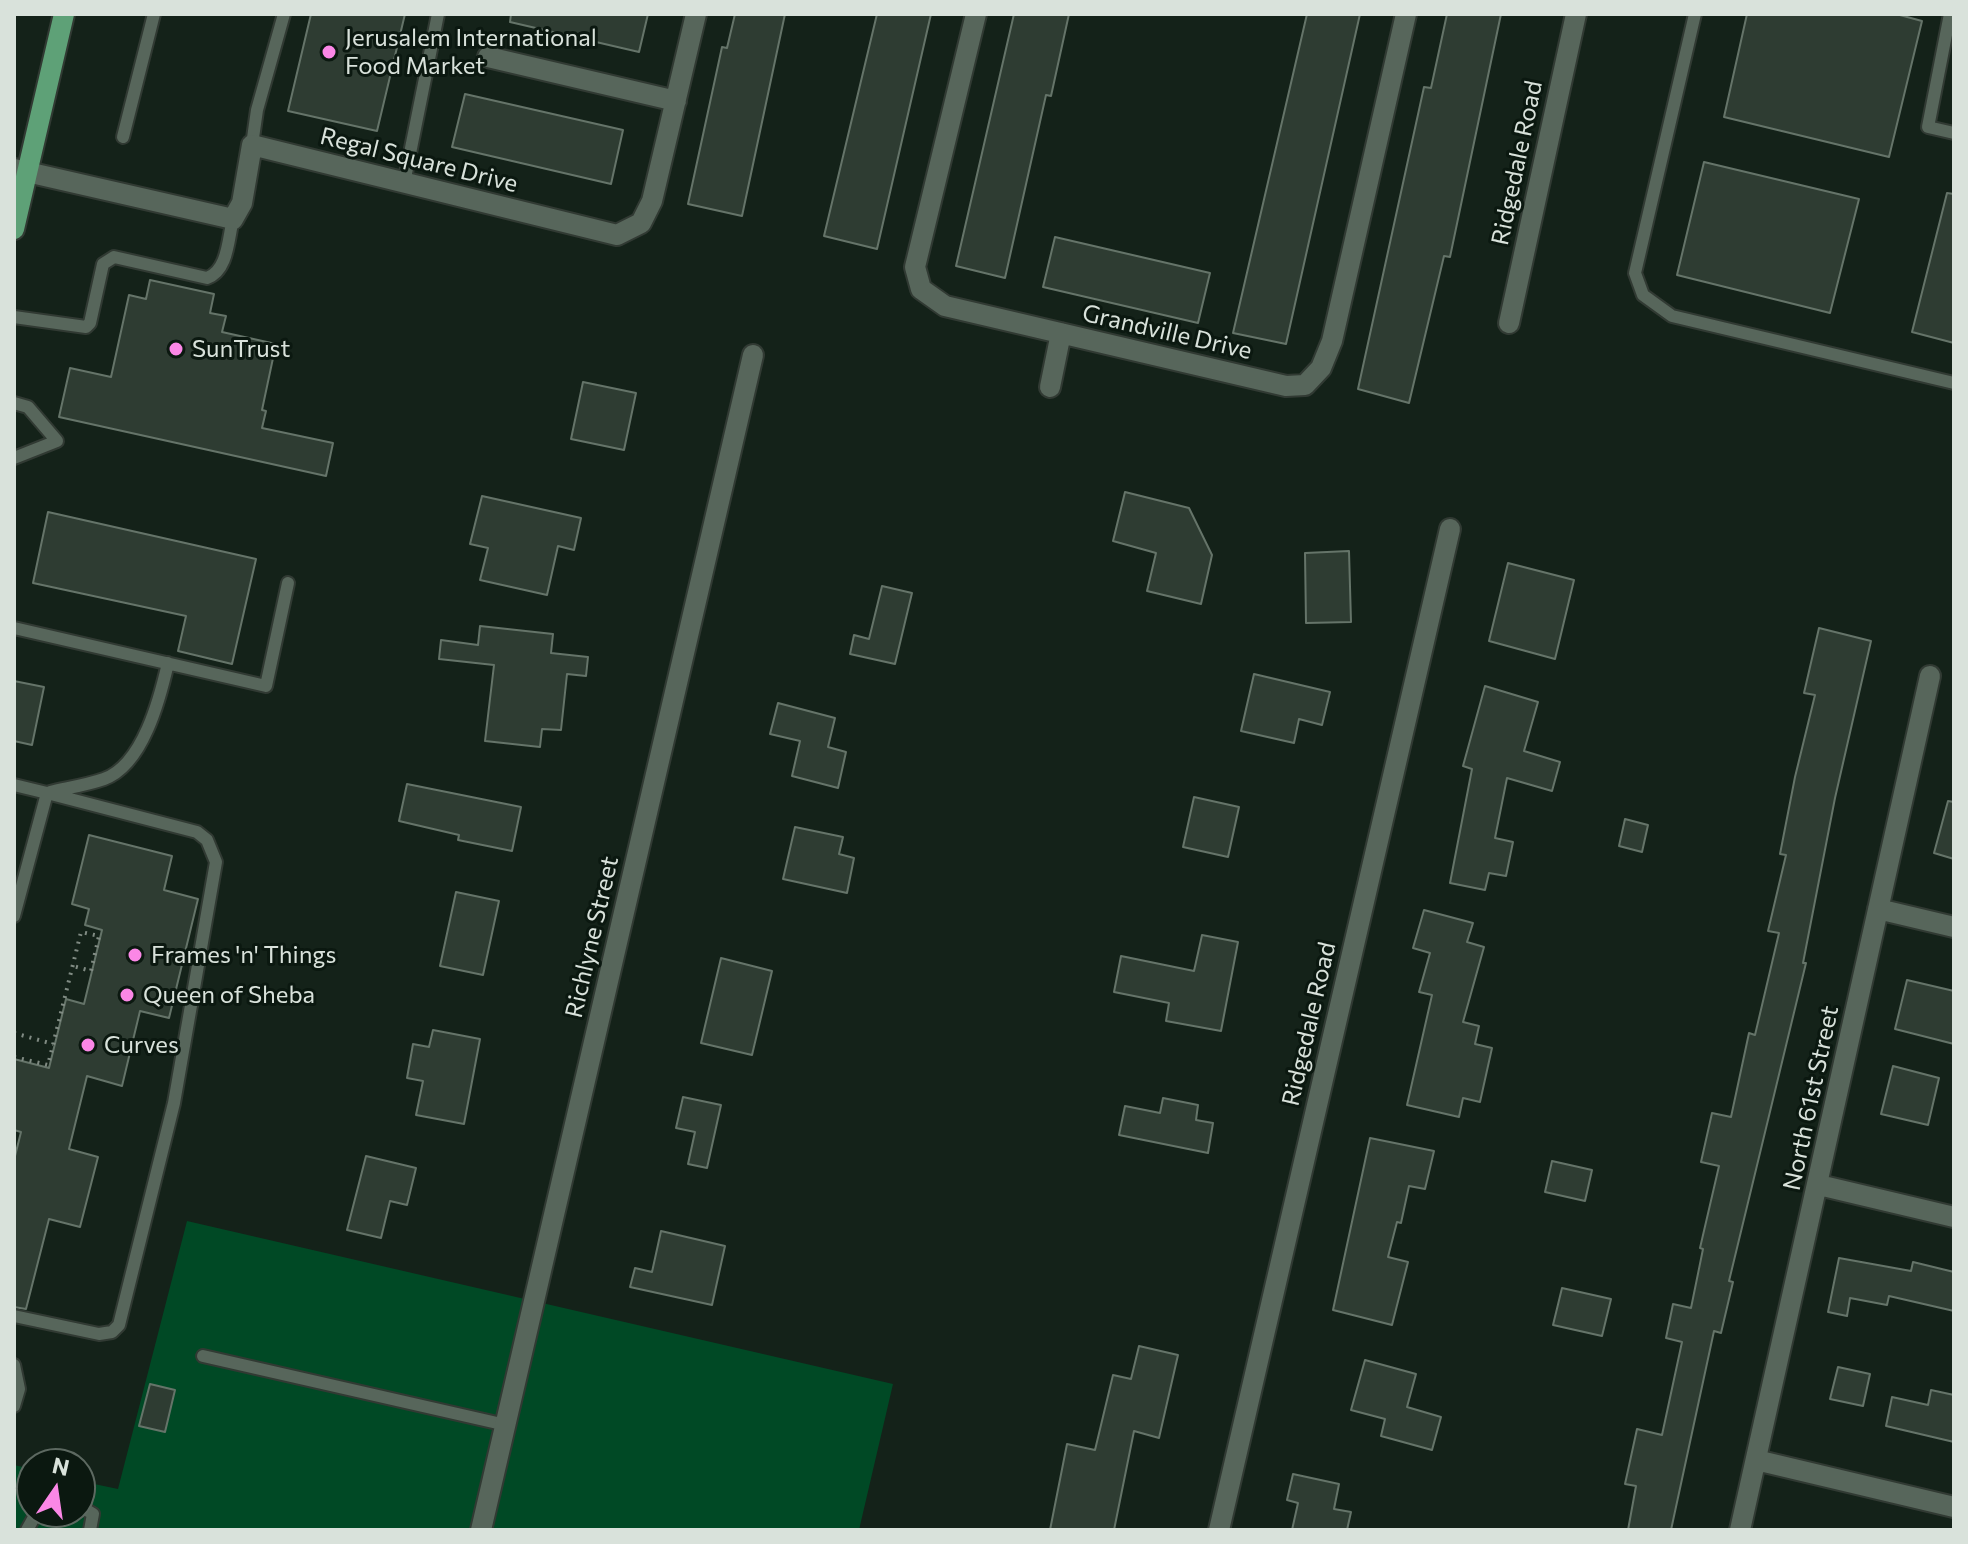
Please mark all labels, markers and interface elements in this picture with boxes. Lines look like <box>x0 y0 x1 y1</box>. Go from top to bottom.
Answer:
place label: Jerusalem International Food Market <box>345 24 597 80</box>
marker: Jerusalem International Food Market <box>320 43 338 61</box>
street label: Ridgedale Road <box>1486 78 1548 248</box>
street label: Regal Square Drive <box>317 122 521 198</box>
street label: Grandville Drive <box>1079 299 1255 365</box>
place label: SunTrust <box>192 335 290 363</box>
marker: SunTrust <box>167 340 185 358</box>
street label: Richlyne Street <box>559 853 625 1021</box>
street label: Ridgedale Road <box>1276 939 1342 1109</box>
place label: Frames 'n' Things <box>151 941 336 969</box>
marker: Frames 'n' Things <box>126 946 144 964</box>
place label: Queen of Sheba <box>143 981 315 1009</box>
marker: Queen of Sheba <box>118 986 136 1004</box>
street label: North 61st Street <box>1777 1003 1845 1193</box>
place label: Curves <box>104 1031 179 1059</box>
marker: Curves <box>79 1036 97 1054</box>
north arrow <box>16 1448 96 1528</box>
text: N <box>50 1451 72 1481</box>

